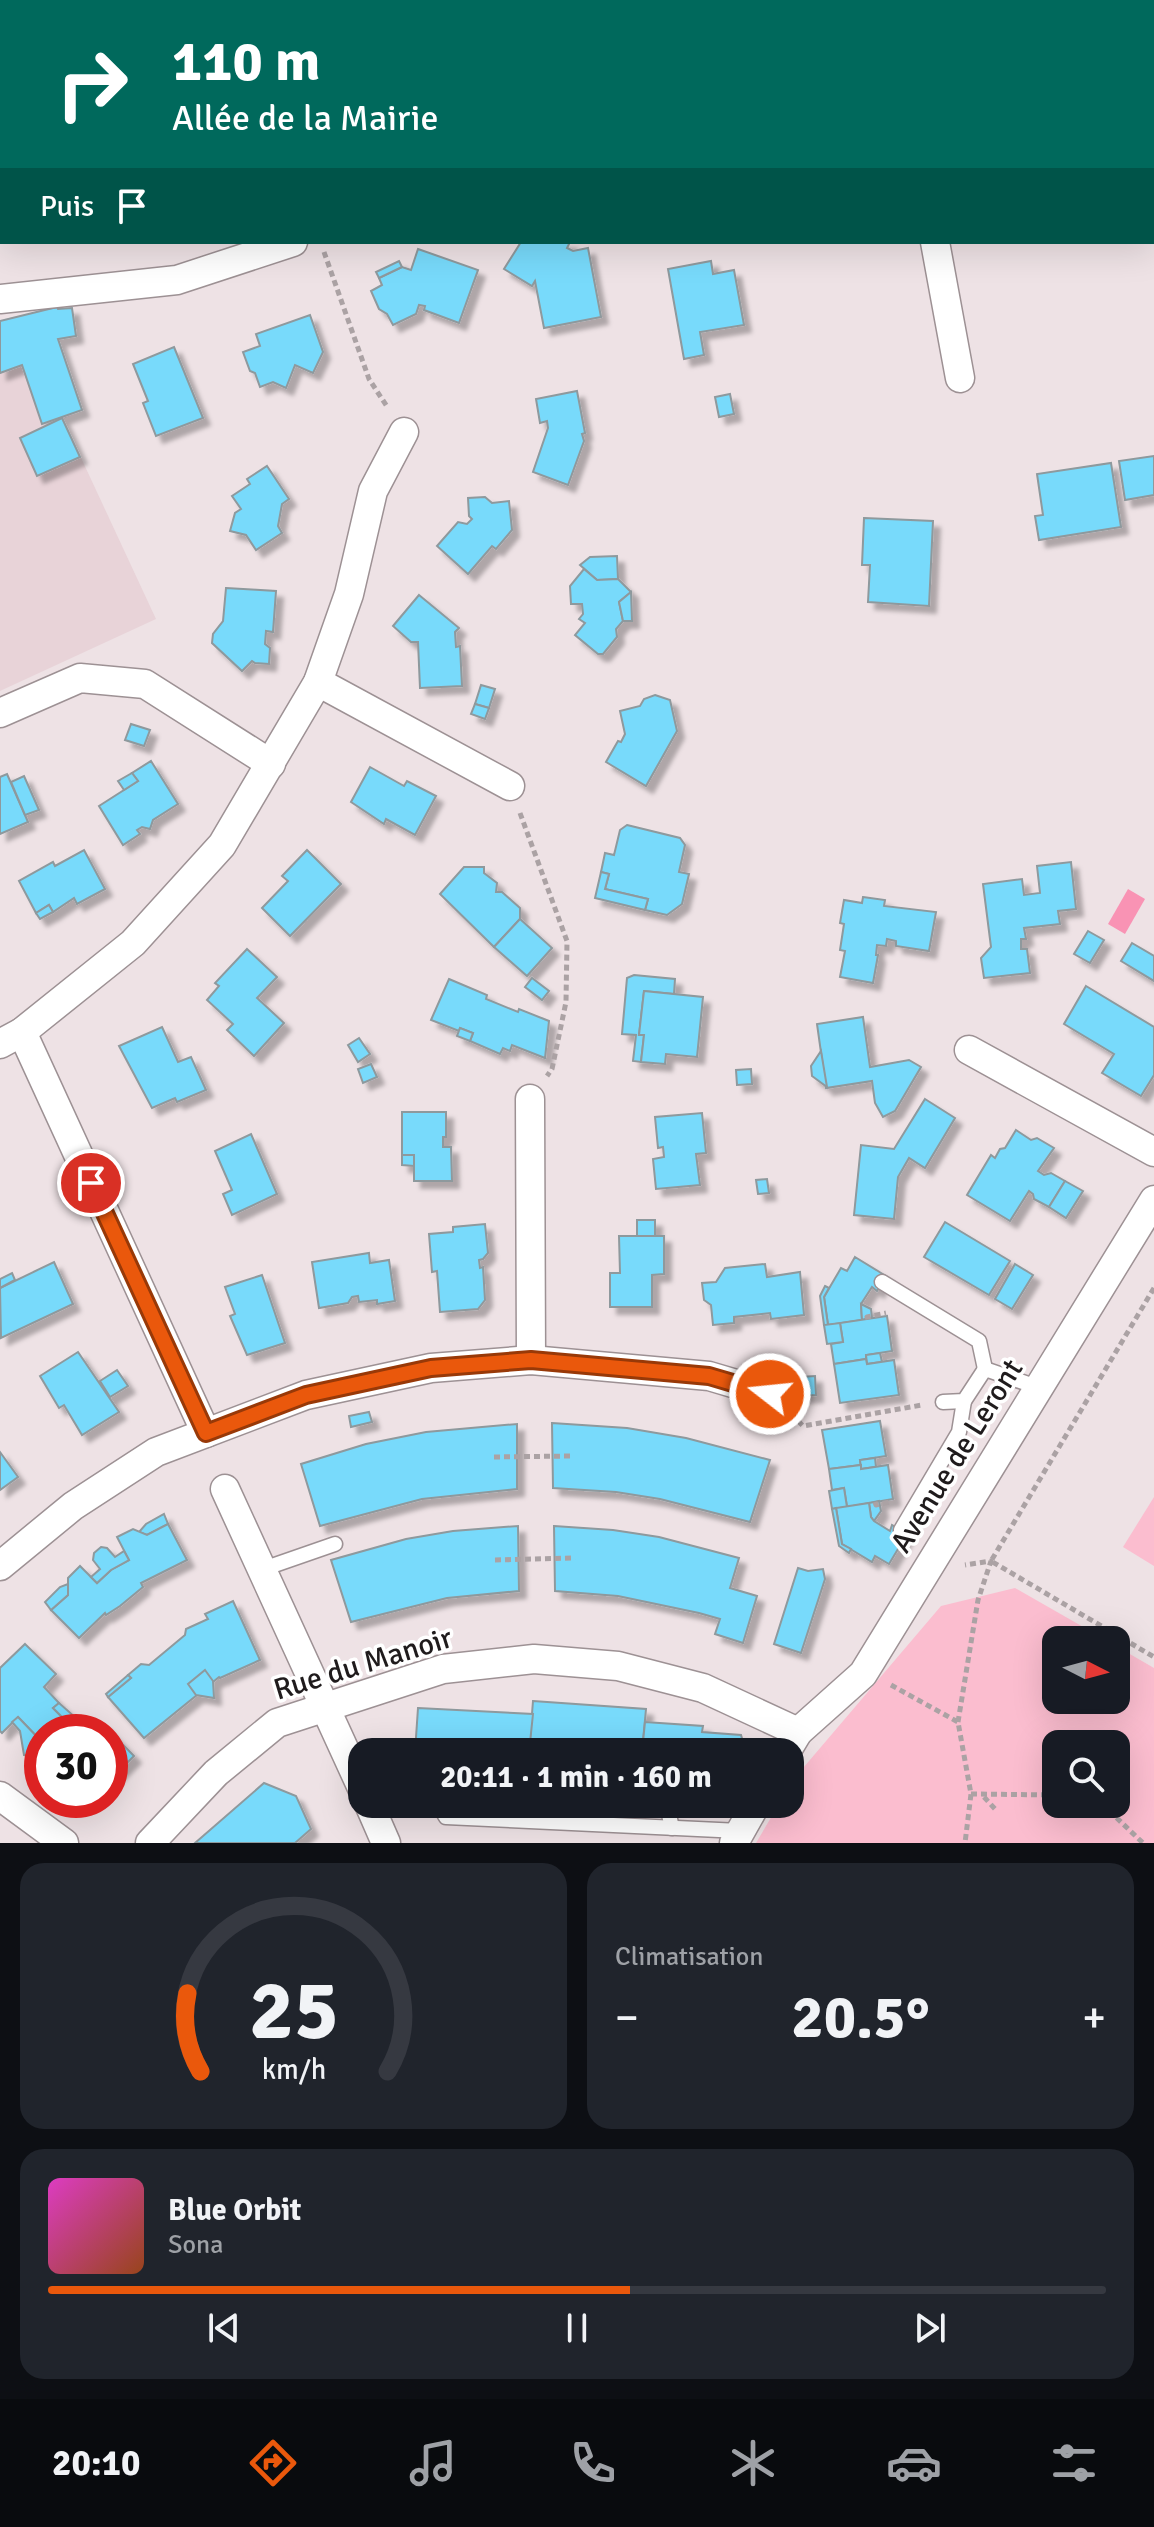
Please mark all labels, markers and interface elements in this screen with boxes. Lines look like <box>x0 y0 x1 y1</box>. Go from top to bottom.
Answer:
text: 110 m <box>172 27 320 96</box>
icon: right <box>40 32 144 136</box>
text: Allée de la Mairie <box>172 96 439 141</box>
icon: arrive <box>110 184 154 228</box>
text: Puis <box>40 188 94 225</box>
pin <box>57 1149 125 1217</box>
icon: arrive <box>69 1161 113 1205</box>
position arrow <box>728 1352 812 1436</box>
street label: Avenue de Leront <box>883 1353 1031 1559</box>
street label: Rue du Manoir <box>269 1619 457 1709</box>
north arrow <box>1042 1626 1130 1714</box>
map controls <box>1042 1626 1130 1818</box>
speed limit sign: 30 <box>24 1714 128 1818</box>
button: search <box>1042 1730 1130 1818</box>
text: 20:11 · 1 min · 160 m <box>440 1759 712 1796</box>
text: Climatisation <box>615 1941 764 1973</box>
text: 25 <box>249 1960 338 2062</box>
text: 20.5° <box>791 1981 930 2055</box>
text: − <box>615 1991 639 2045</box>
text: + <box>1082 1991 1106 2045</box>
text: km/h <box>261 2052 326 2087</box>
text: Blue Orbit <box>168 2192 301 2229</box>
text: Sona <box>168 2229 223 2261</box>
icon: previous <box>202 2306 246 2350</box>
icon: pause <box>555 2306 599 2350</box>
icon: next <box>908 2306 952 2350</box>
icon: directions <box>245 2435 301 2491</box>
icon: music <box>405 2435 461 2491</box>
icon: phone <box>565 2435 621 2491</box>
icon: climate <box>725 2435 781 2491</box>
icon: car <box>886 2435 942 2491</box>
icon: filters <box>1046 2435 1102 2491</box>
text: 20:10 <box>52 2441 140 2486</box>

